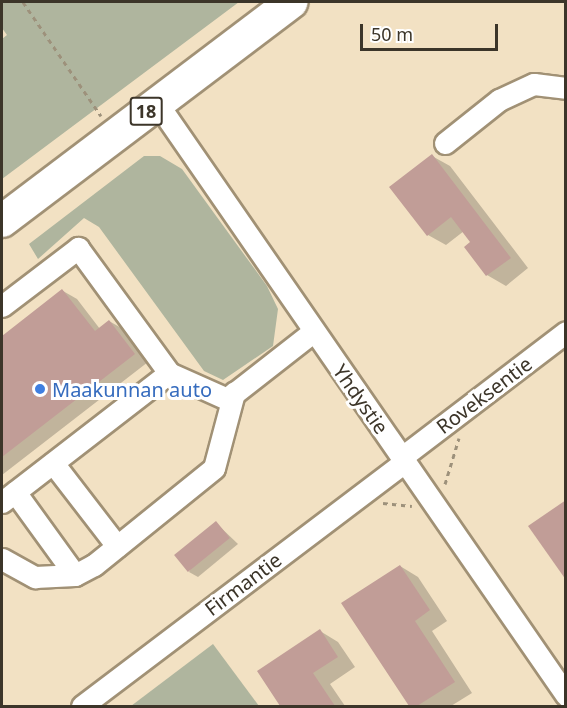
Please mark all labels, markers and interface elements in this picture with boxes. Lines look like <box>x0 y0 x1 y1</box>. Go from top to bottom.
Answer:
scale bar <box>363 12 501 50</box>
text: 50 m <box>371 22 413 46</box>
road number: 18 <box>130 96 162 126</box>
street label: Roveksentie <box>432 351 536 439</box>
street label: Yhdystie <box>328 360 394 438</box>
place label: Maakunnan auto <box>52 377 212 401</box>
marker: Maakunnan auto <box>33 382 47 396</box>
street label: Firmantie <box>200 547 286 621</box>

